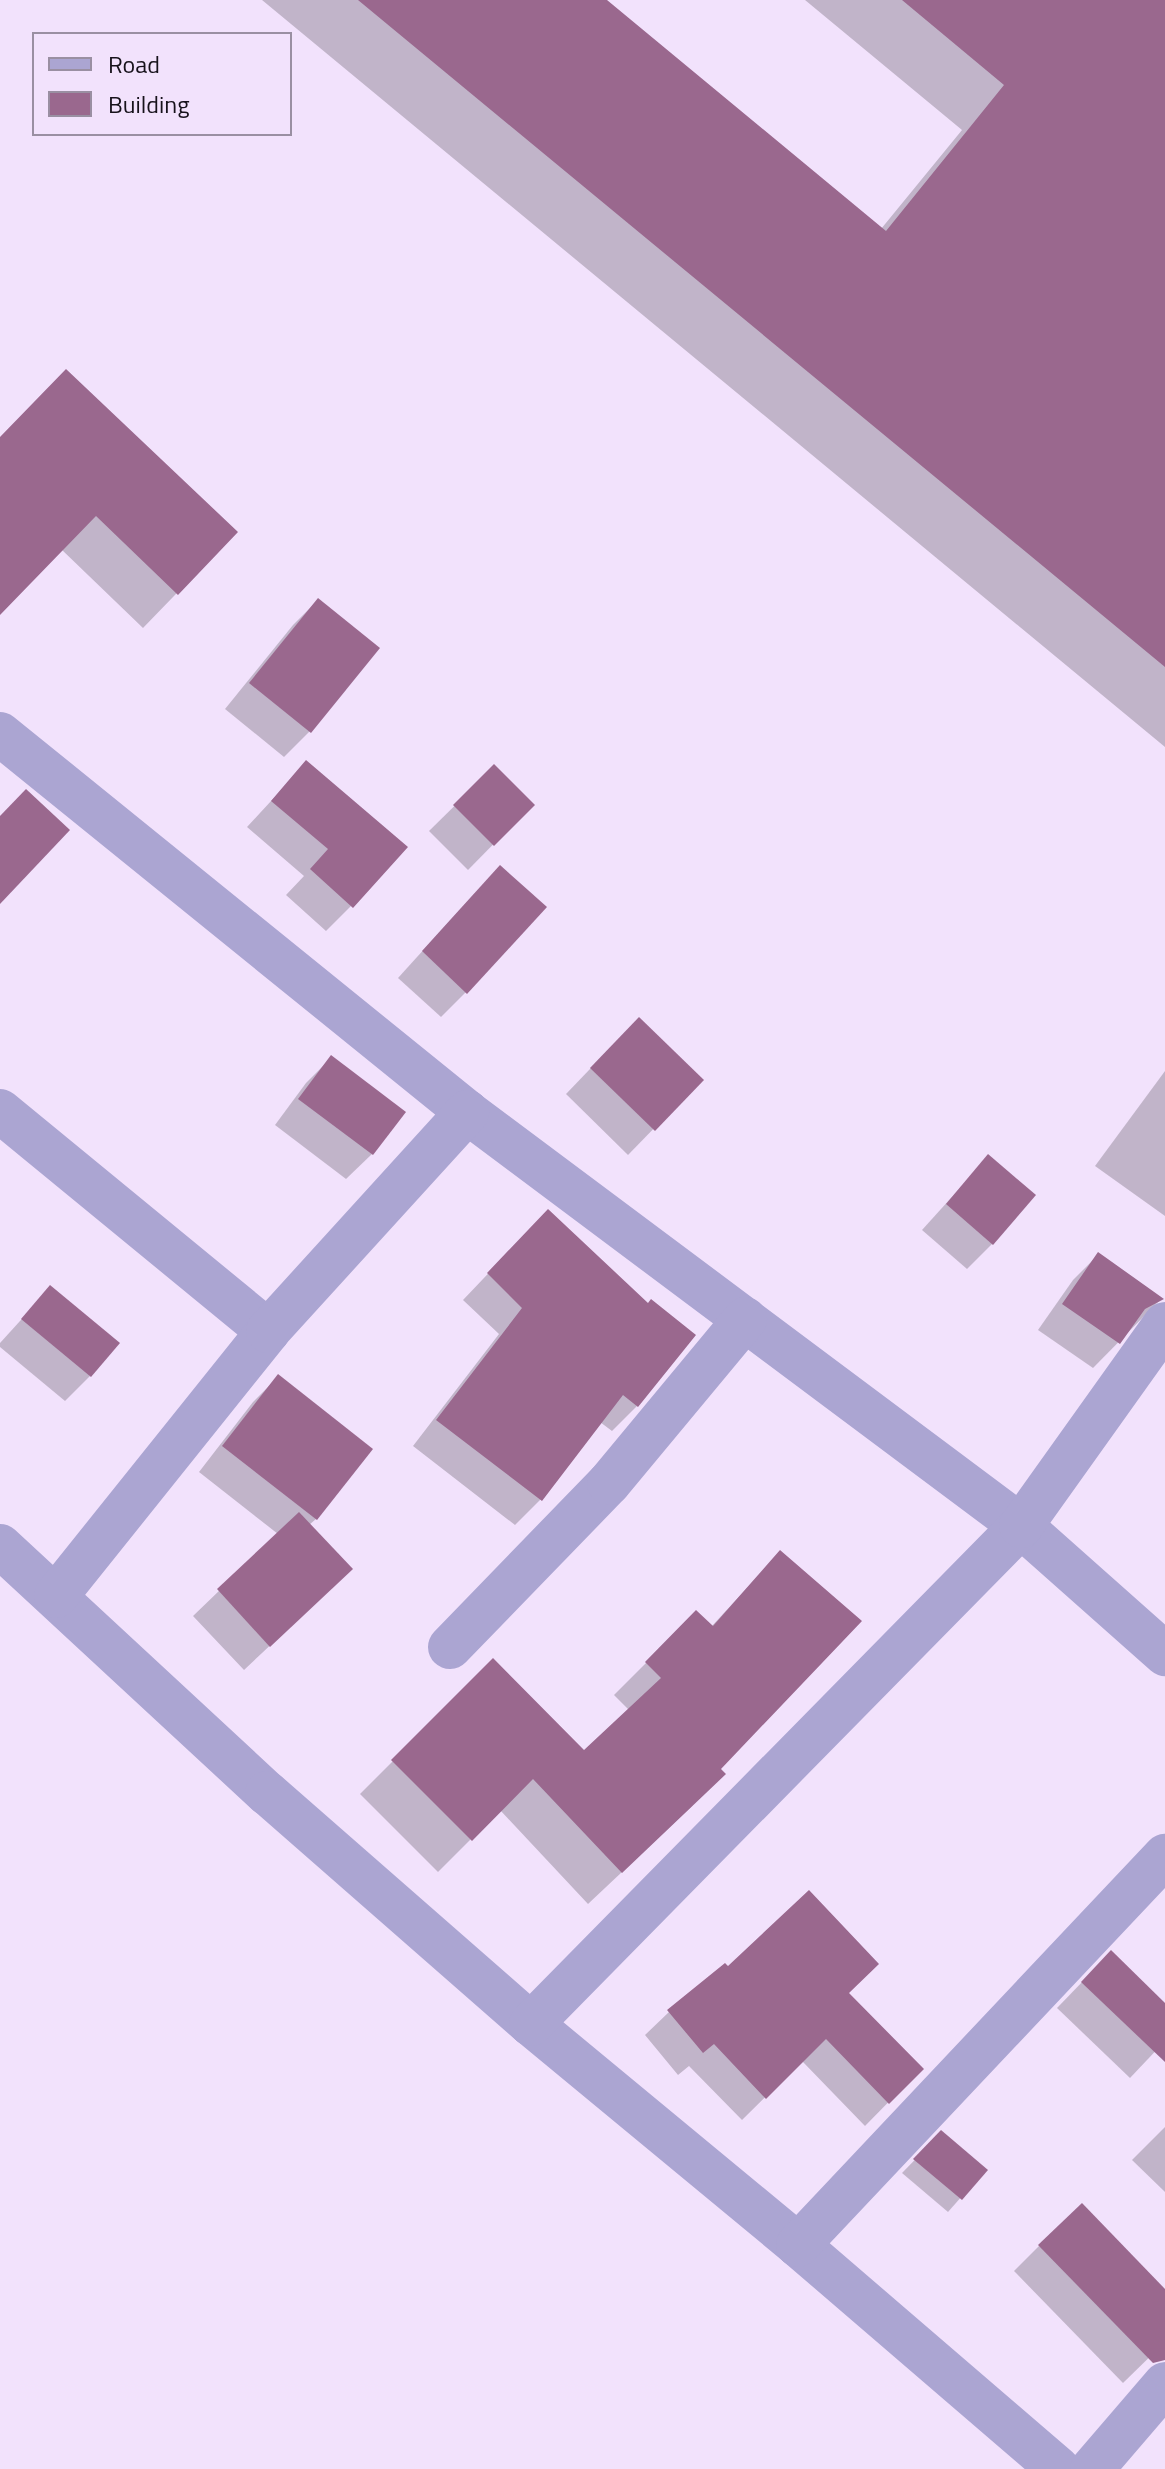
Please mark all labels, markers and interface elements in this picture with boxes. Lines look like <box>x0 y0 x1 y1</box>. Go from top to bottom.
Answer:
legend <box>32 32 292 136</box>
text: Road <box>108 46 160 82</box>
text: Building <box>108 86 190 122</box>

